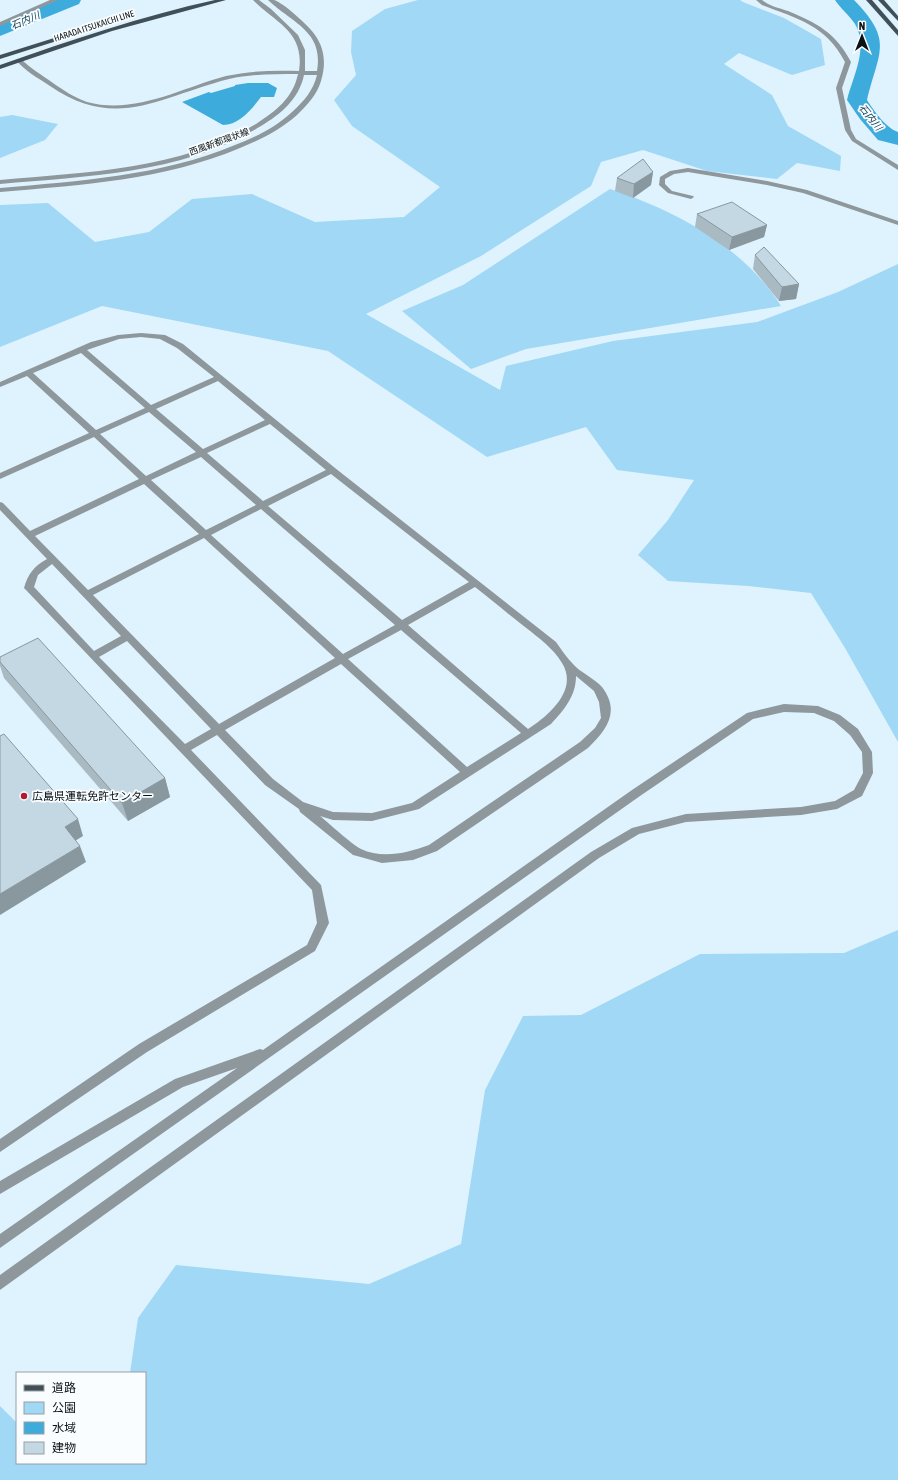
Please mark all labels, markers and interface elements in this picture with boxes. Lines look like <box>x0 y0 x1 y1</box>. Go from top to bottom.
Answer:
street label: HARADA ITSUKAICHI LINE <box>53 8 135 44</box>
water label: 石内川 <box>9 9 42 31</box>
north arrow <box>842 16 882 56</box>
text: N <box>859 20 865 32</box>
water label: 石内川 <box>857 102 885 133</box>
street label: 西風新都環状線 <box>187 125 251 157</box>
place label: 広島県運転免許センター <box>32 790 153 802</box>
marker: 広島県運転免許センター <box>19 791 29 801</box>
legend <box>16 1372 146 1464</box>
text: 道路 <box>52 1381 76 1395</box>
text: 公園 <box>52 1401 76 1415</box>
text: 水域 <box>52 1421 76 1435</box>
text: 建物 <box>52 1441 76 1455</box>

